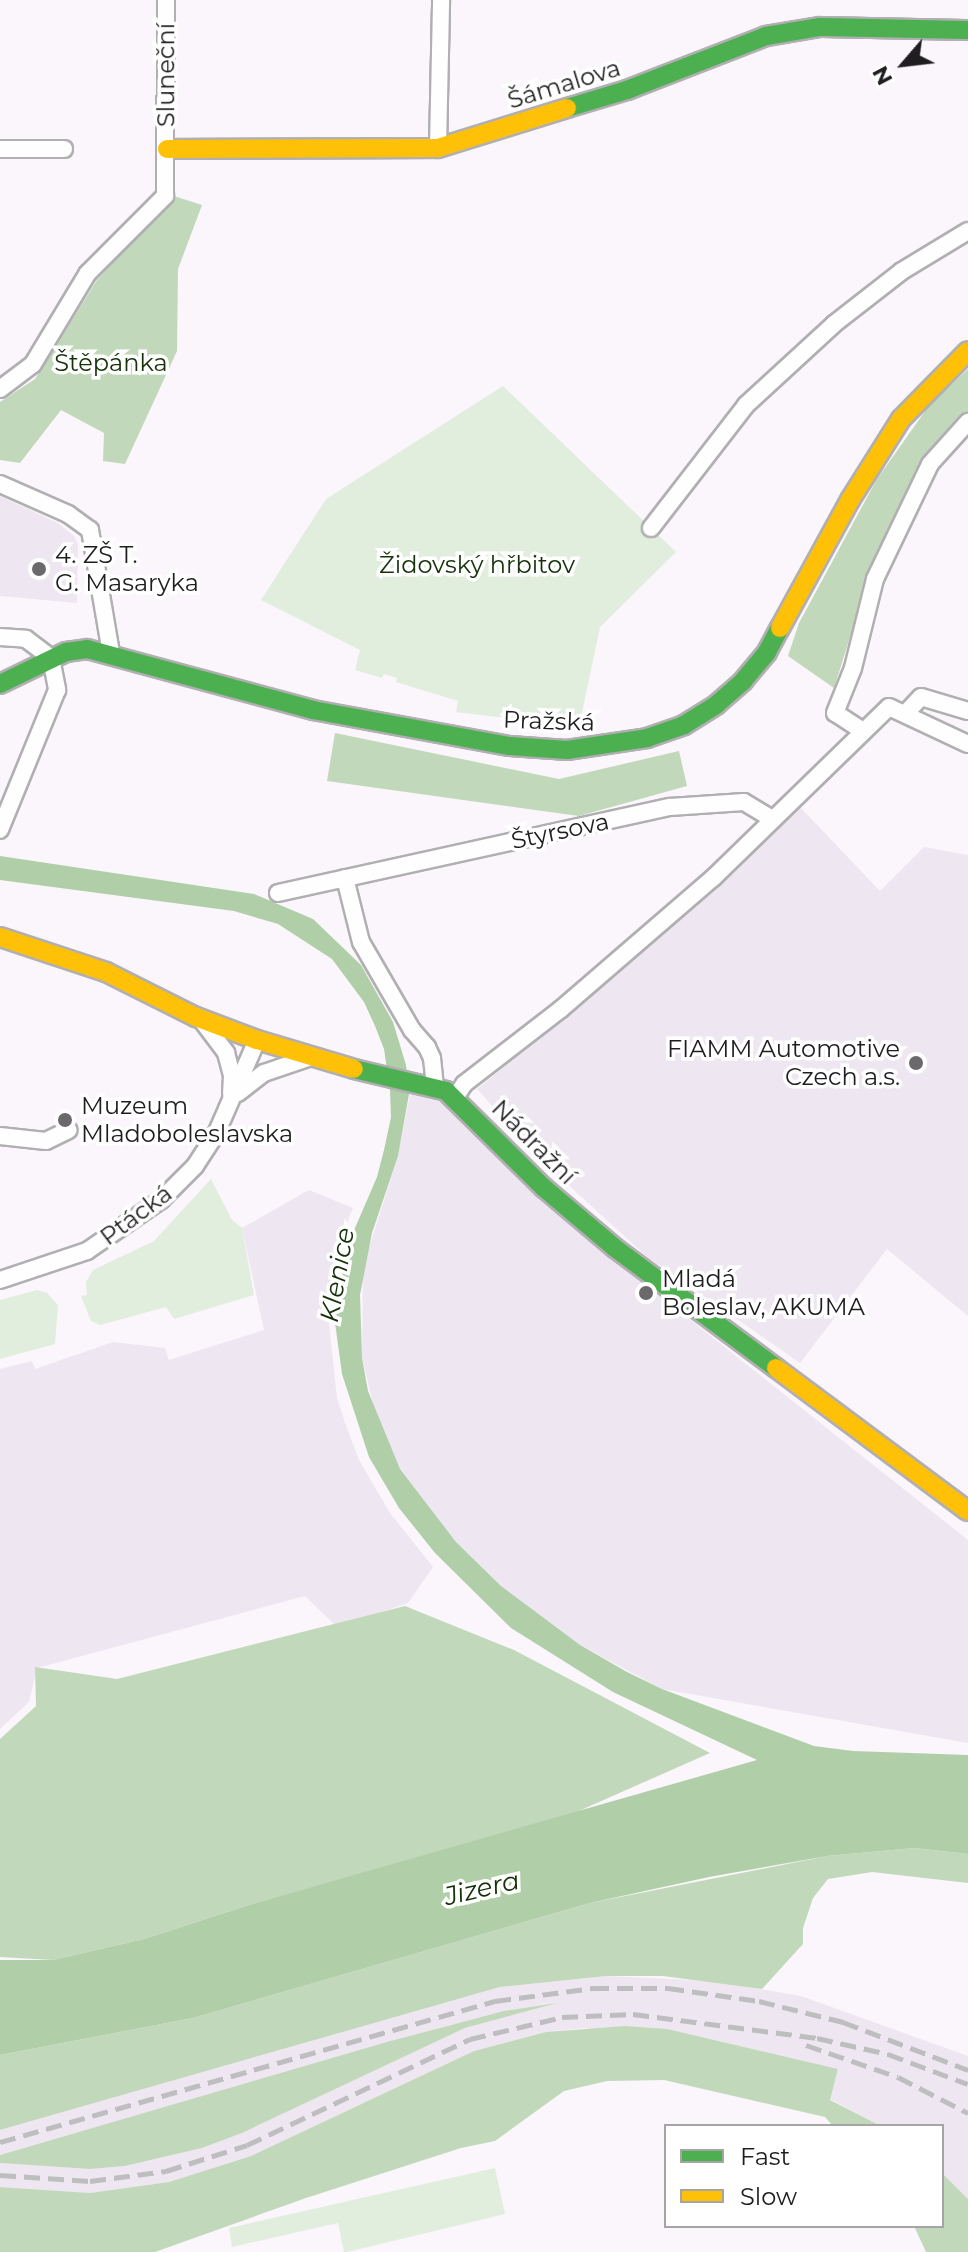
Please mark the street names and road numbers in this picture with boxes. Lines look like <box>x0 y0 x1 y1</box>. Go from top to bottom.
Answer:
street label: Sluneční <box>152 23 180 127</box>
street label: Šámalova <box>504 53 624 115</box>
street label: Pražská <box>503 705 595 737</box>
street label: Štyrsova <box>508 807 612 855</box>
street label: Nádražní <box>486 1094 582 1190</box>
street label: Ptácká <box>94 1179 178 1251</box>

